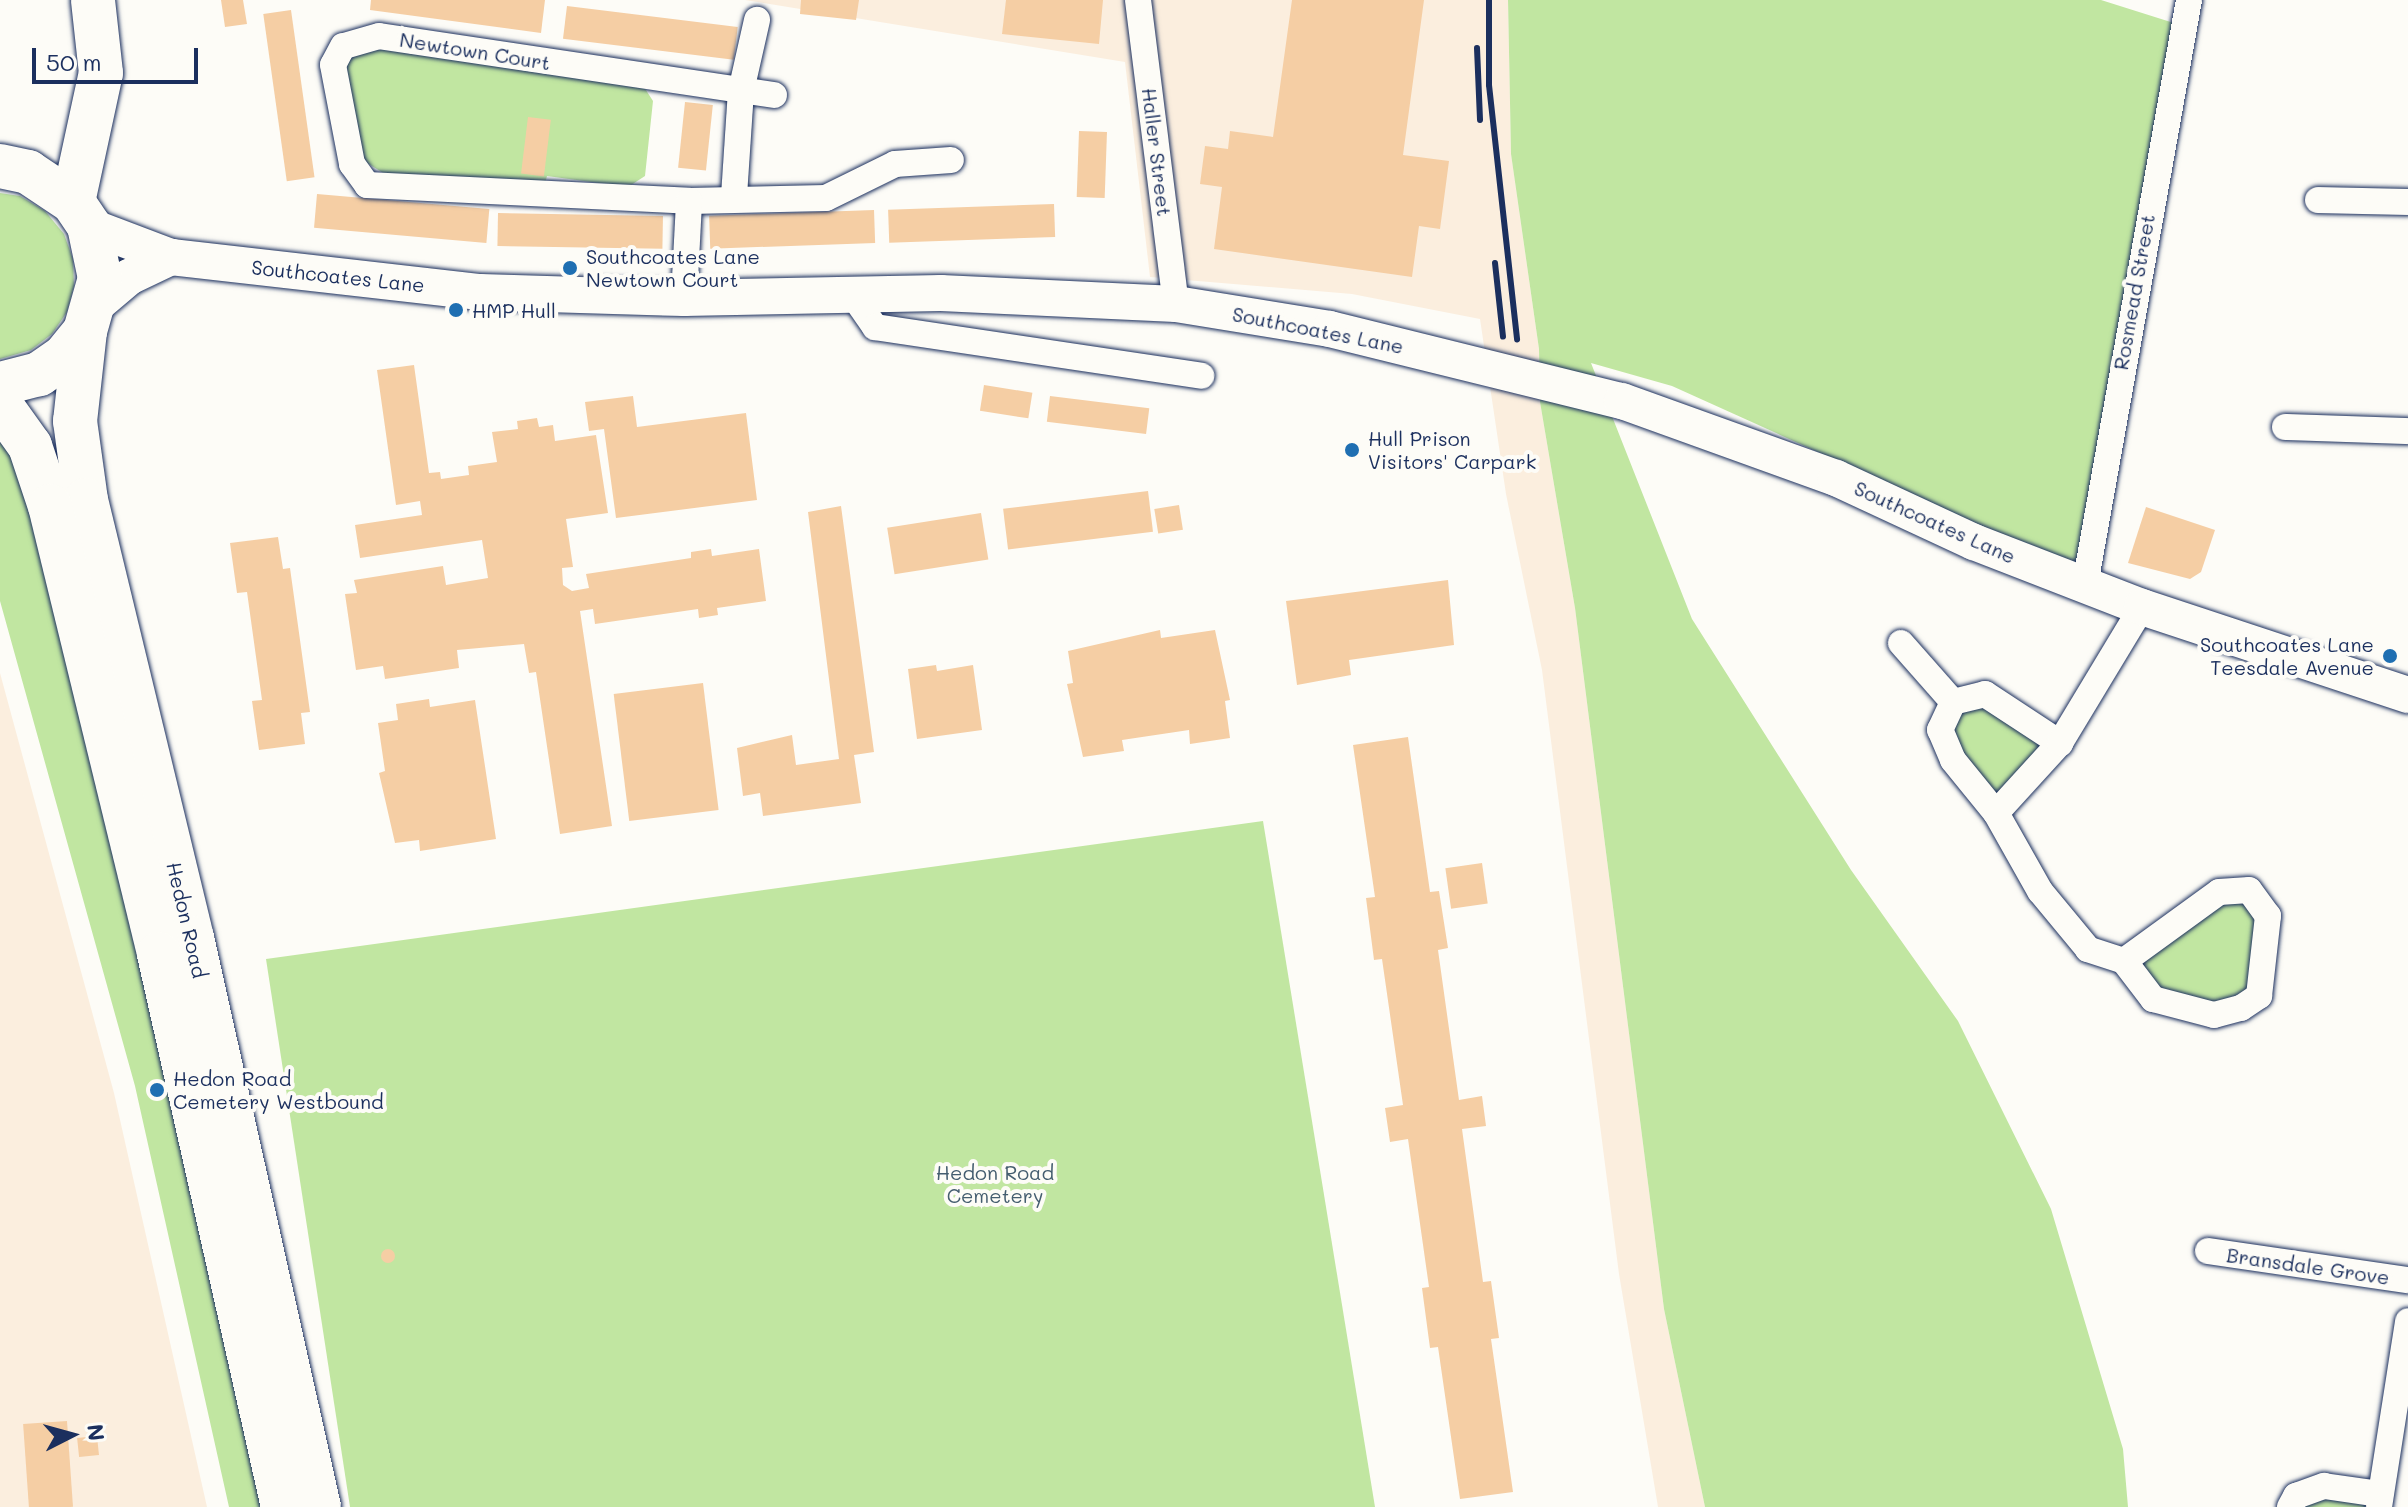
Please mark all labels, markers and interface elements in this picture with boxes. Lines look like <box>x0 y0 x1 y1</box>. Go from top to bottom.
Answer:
street label: Newtown Court <box>398 27 552 75</box>
scale bar <box>36 32 202 82</box>
text: 50 m <box>46 46 102 77</box>
street label: Haller Street <box>1137 86 1177 218</box>
street label: Rosmead Street <box>2108 212 2160 372</box>
place label: Southcoates Lane Newtown Court <box>586 244 760 291</box>
street label: Southcoates Lane <box>250 255 426 297</box>
marker: Southcoates Lane Newtown Court <box>561 259 579 277</box>
place label: HMP Hull <box>472 298 556 322</box>
marker: HMP Hull <box>447 301 465 319</box>
street label: Southcoates Lane <box>1230 302 1406 358</box>
place label: Hull Prison Visitors' Carpark <box>1368 426 1536 473</box>
marker: Hull Prison Visitors' Carpark <box>1343 441 1361 459</box>
street label: Southcoates Lane <box>1851 476 2019 568</box>
place label: Southcoates Lane Teesdale Avenue <box>2200 632 2374 679</box>
marker: Southcoates Lane Teesdale Avenue <box>2381 647 2399 665</box>
street label: Hedon Road <box>162 860 212 980</box>
place label: Hedon Road Cemetery Westbound <box>173 1066 384 1113</box>
marker: Hedon Road Cemetery Westbound <box>148 1081 166 1099</box>
park label: Hedon Road Cemetery <box>936 1161 1054 1208</box>
street label: Bransdale Grove <box>2225 1243 2391 1289</box>
north arrow <box>32 1395 112 1475</box>
text: N <box>81 1423 112 1442</box>

